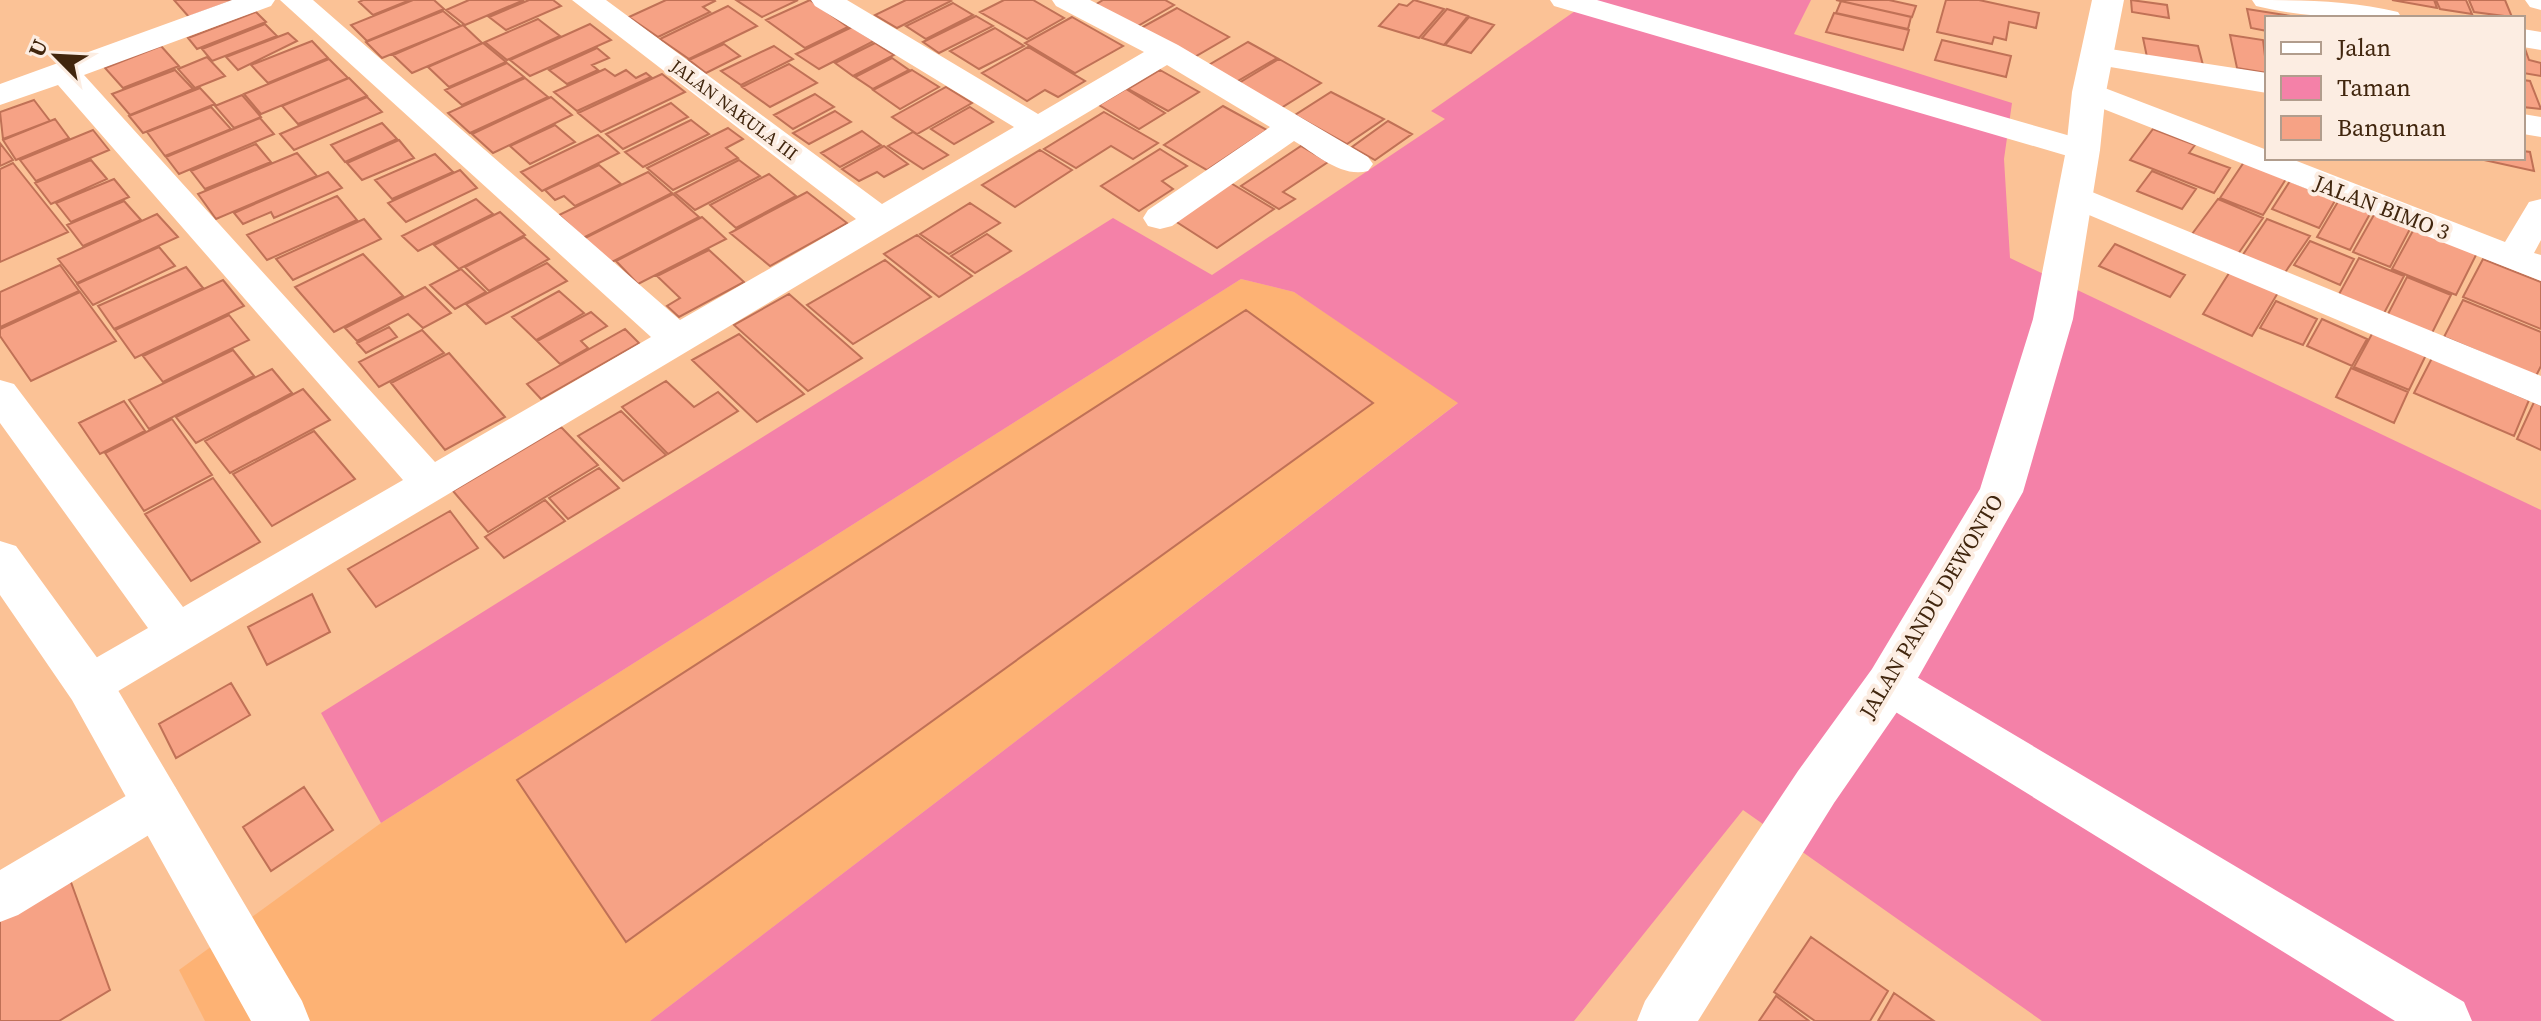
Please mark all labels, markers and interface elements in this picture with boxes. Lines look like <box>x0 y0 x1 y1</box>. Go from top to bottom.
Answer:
north arrow <box>16 16 96 96</box>
legend <box>2265 16 2525 160</box>
text: Jalan <box>2336 31 2391 64</box>
text: U <box>21 34 55 61</box>
street label: JALAN NAKULA III <box>665 53 803 166</box>
text: Taman <box>2337 71 2411 104</box>
text: Bangunan <box>2337 111 2446 144</box>
street label: JALAN BIMO 3 <box>2309 167 2454 247</box>
street label: JALAN PANDU DEWONTO <box>1851 488 2010 725</box>

